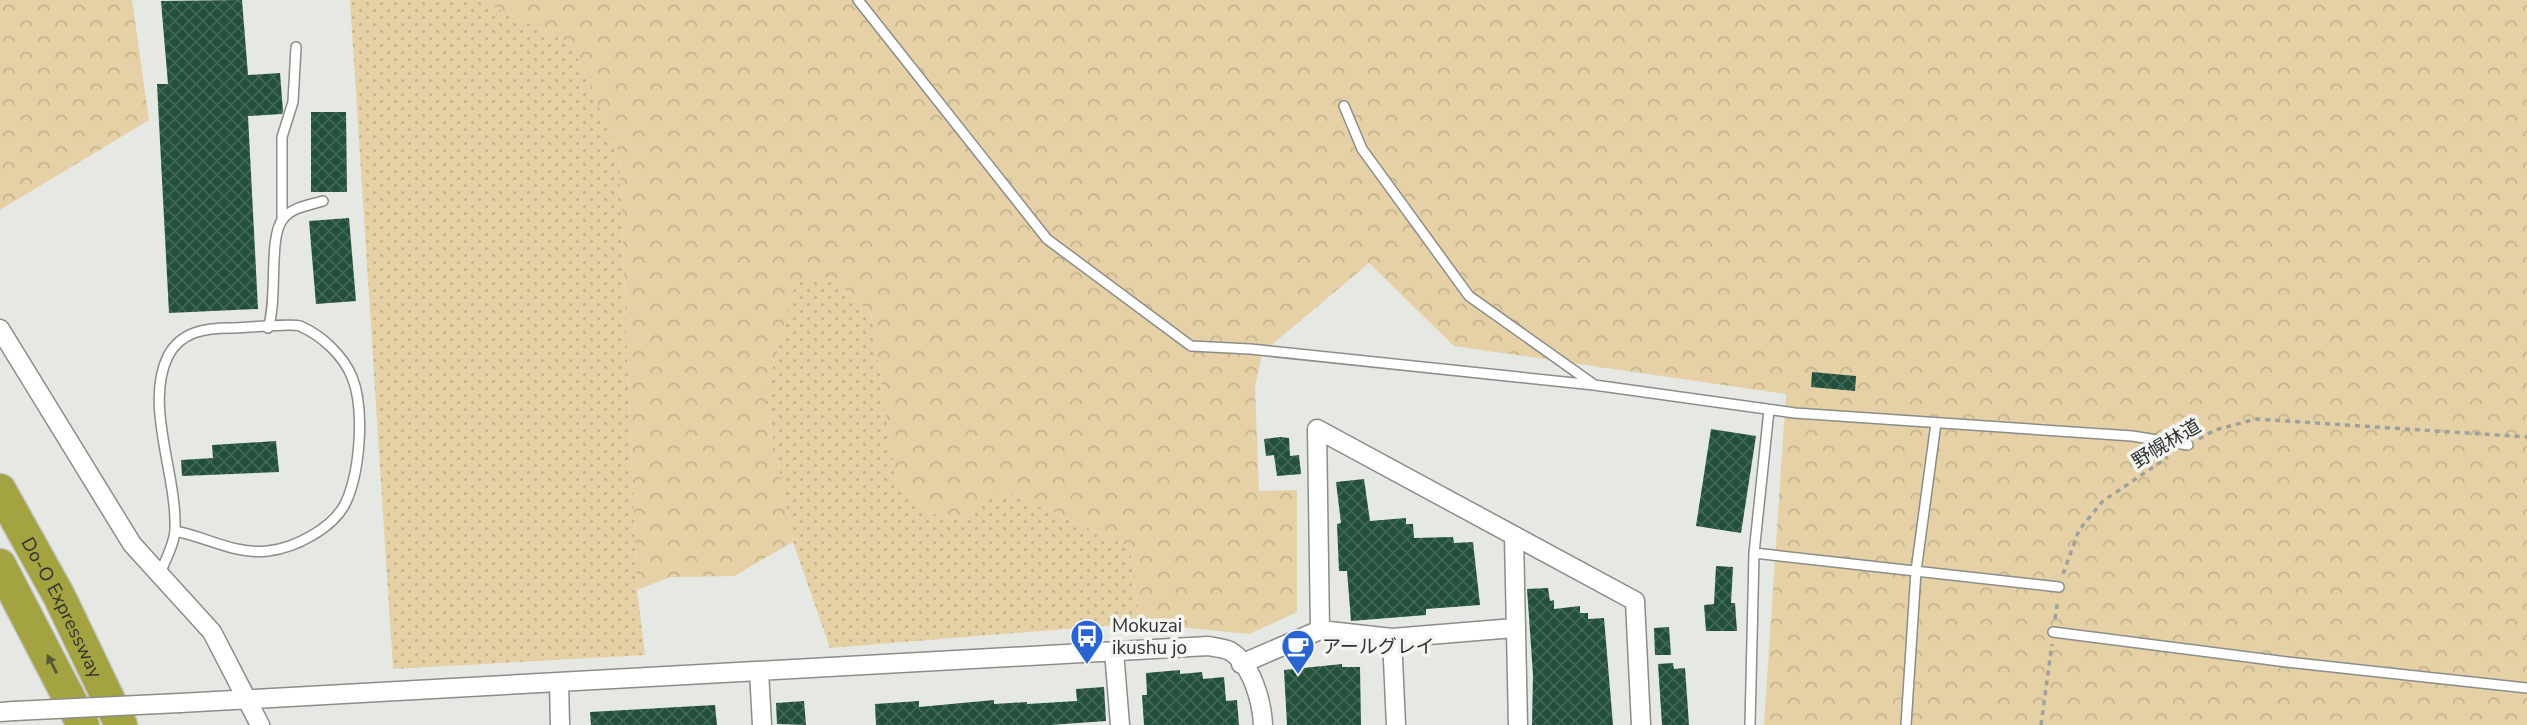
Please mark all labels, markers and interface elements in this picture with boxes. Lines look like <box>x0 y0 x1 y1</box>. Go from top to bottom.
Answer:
street label: 野幌林道 <box>2127 413 2206 475</box>
street label: Do-O Expressway <box>15 533 109 683</box>
place label: Mokuzai ikushu jo <box>1112 613 1187 661</box>
bus stop icon: Mokuzai ikushu jo <box>1068 617 1106 666</box>
cafe icon: アールグレイ <box>1279 627 1317 676</box>
place label: アールグレイ <box>1322 634 1435 660</box>
one-way arrow <box>46 654 58 674</box>

